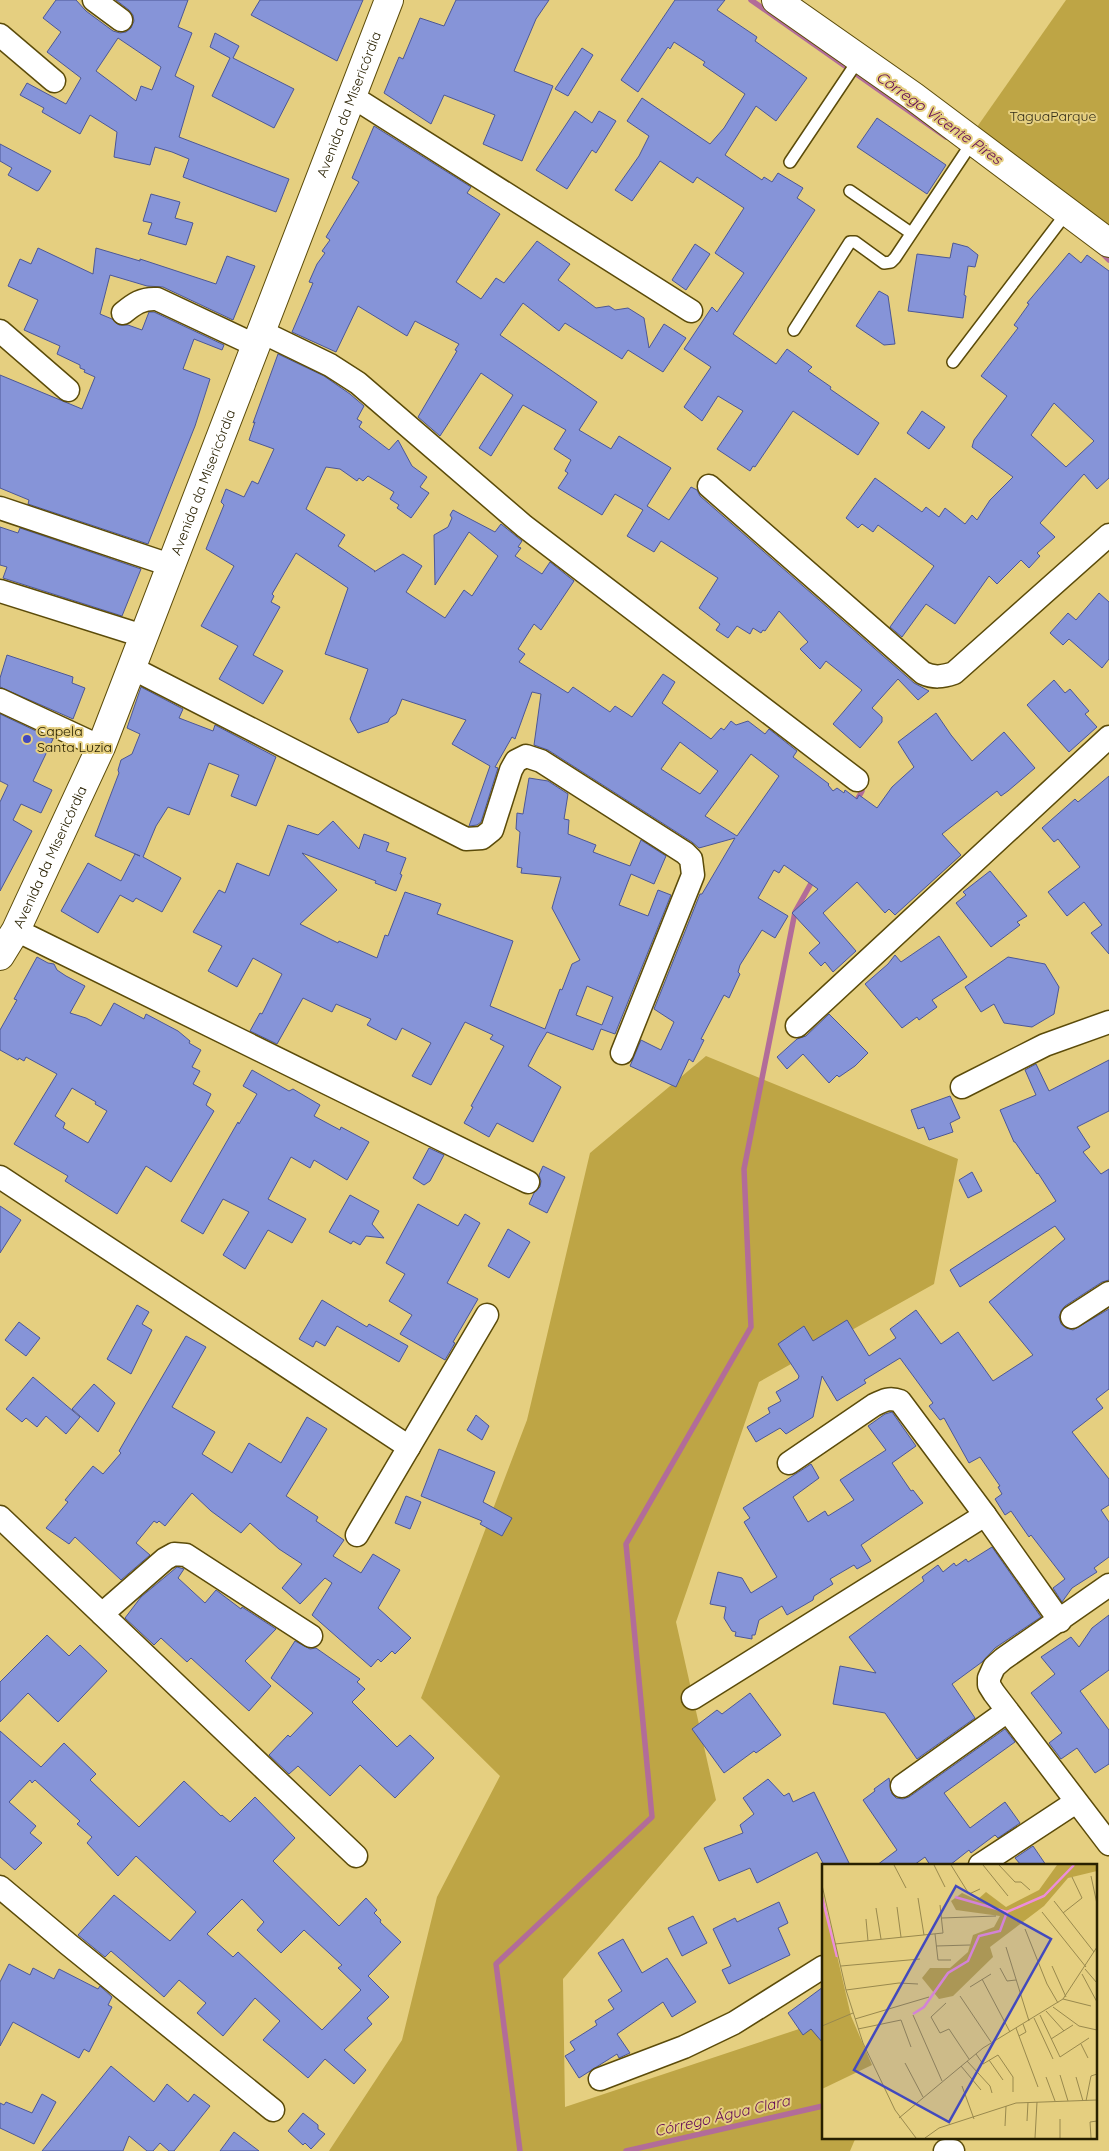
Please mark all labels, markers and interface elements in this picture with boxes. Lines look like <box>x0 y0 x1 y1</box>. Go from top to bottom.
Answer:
street label: Avenida da Misericórdia <box>312 29 385 180</box>
water label: Córrego Vicente Pires <box>873 67 1007 169</box>
park label: TaguaParque <box>1010 107 1096 125</box>
street label: Avenida da Misericórdia <box>167 407 239 558</box>
place label: Capela Santa Luzia <box>37 722 112 756</box>
marker: Capela Santa Luzia <box>21 733 33 745</box>
street label: Avenida da Misericórdia <box>9 783 91 931</box>
inset map <box>822 1864 1096 2138</box>
water label: Córrego Água Clara <box>652 2090 792 2140</box>

